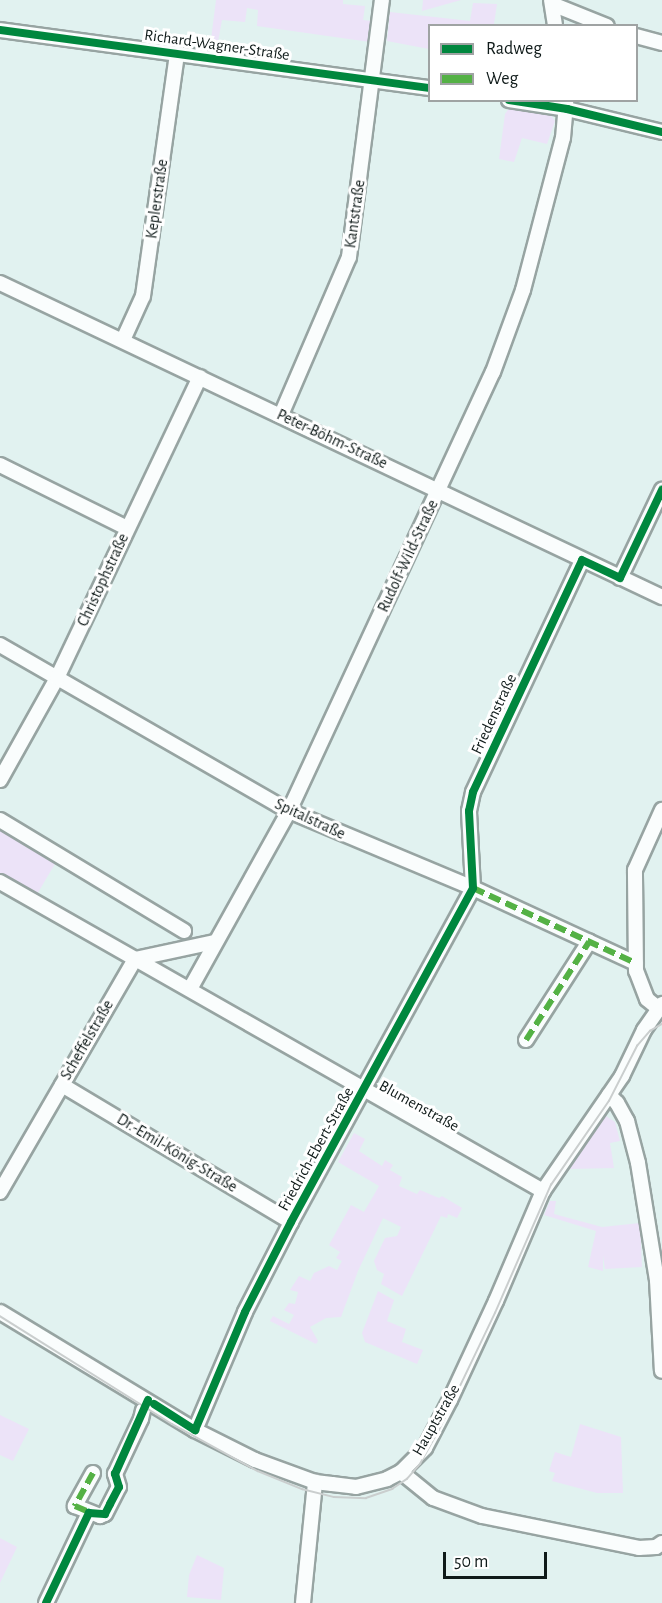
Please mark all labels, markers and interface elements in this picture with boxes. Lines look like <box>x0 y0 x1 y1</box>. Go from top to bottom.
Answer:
legend <box>428 24 638 102</box>
street label: Richard-Wagner-Straße <box>143 25 291 65</box>
text: Radweg <box>486 40 542 58</box>
text: Weg <box>486 70 518 88</box>
street label: Keplerstraße <box>142 158 172 240</box>
street label: Kantstraße <box>341 179 369 249</box>
street label: Peter-Böhm-Straße <box>274 405 390 473</box>
street label: Rudolf-Wild-Straße <box>374 497 442 615</box>
street label: Christophstraße <box>73 530 133 630</box>
street label: Friedenstraße <box>467 671 521 757</box>
street label: Spitalstraße <box>272 794 348 844</box>
street label: Scheffelstraße <box>56 996 118 1084</box>
street label: Blumenstraße <box>376 1076 462 1136</box>
street label: Friedrich-Ebert-Straße <box>274 1084 358 1214</box>
street label: Dr.-Emil-König-Straße <box>113 1109 241 1197</box>
street label: Hauptstraße <box>408 1381 464 1459</box>
scale bar <box>446 1540 550 1578</box>
text: 50 m <box>454 1553 488 1571</box>

